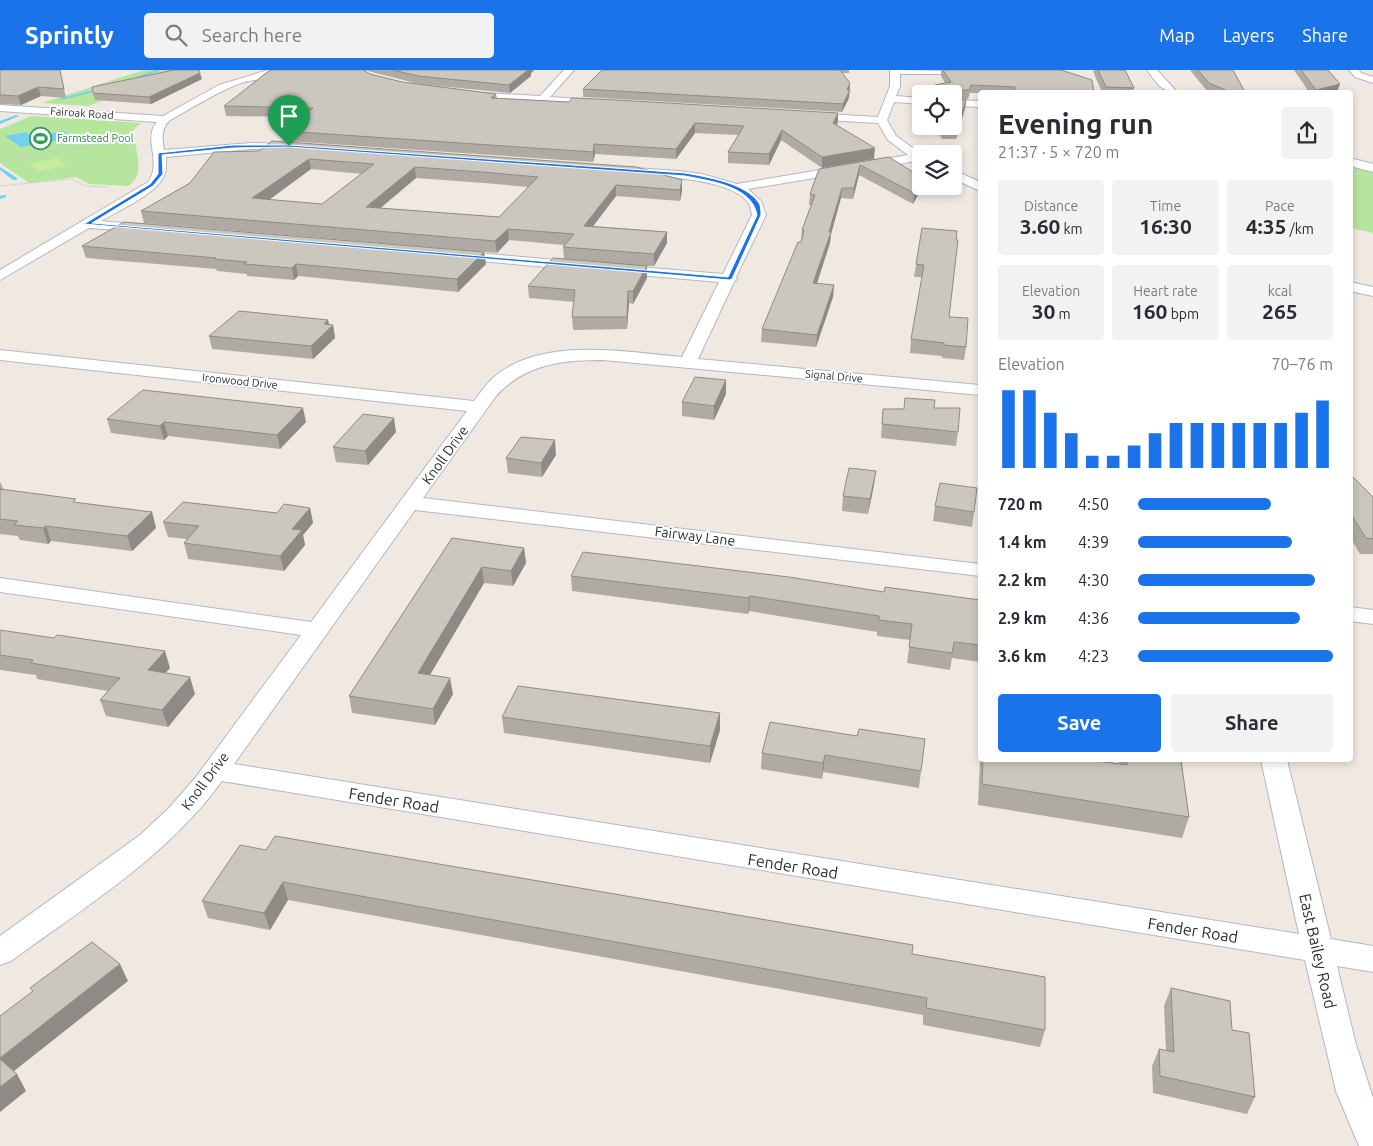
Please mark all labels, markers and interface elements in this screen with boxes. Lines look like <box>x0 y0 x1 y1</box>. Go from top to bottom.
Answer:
search box <box>144 13 494 58</box>
icon: search <box>162 21 190 49</box>
text: Sprintly <box>25 22 114 49</box>
text: Search here <box>202 24 302 46</box>
text: Map <box>1159 25 1195 45</box>
text: Layers <box>1223 25 1274 45</box>
text: Share <box>1302 25 1348 45</box>
map controls <box>912 85 962 195</box>
button: locate <box>912 85 962 135</box>
pin <box>268 95 310 146</box>
icon: arrive <box>275 102 303 130</box>
street label: Fairoak Road <box>50 105 114 121</box>
button: share <box>1281 107 1333 159</box>
text: Evening run <box>998 108 1153 139</box>
sports icon: Farmstead Pool <box>29 126 53 150</box>
place label: Farmstead Pool <box>57 132 134 144</box>
text: 21:37 · 5 × 720 m <box>998 143 1119 161</box>
button: layers <box>912 145 962 195</box>
text: Distance <box>1024 198 1078 214</box>
text: Time <box>1150 198 1181 214</box>
text: Pace <box>1265 198 1295 214</box>
text: 3.60 <box>1020 214 1060 238</box>
text: 16:30 <box>1139 214 1192 238</box>
text: 4:35 <box>1246 214 1286 238</box>
text: km <box>1060 221 1083 237</box>
text: /km <box>1286 221 1314 237</box>
text: Elevation <box>1022 283 1080 299</box>
text: Heart rate <box>1133 283 1198 299</box>
text: kcal <box>1268 283 1292 299</box>
text: 30 <box>1032 299 1055 323</box>
text: 160 <box>1132 299 1167 323</box>
text: 265 <box>1262 299 1298 323</box>
text: m <box>1055 306 1071 322</box>
text: bpm <box>1167 306 1199 322</box>
text: Elevation <box>998 355 1065 373</box>
text: 70–76 m <box>1271 355 1333 373</box>
street label: Signal Drive <box>805 367 863 385</box>
street label: Ironwood Drive <box>202 371 278 391</box>
street label: Knoll Drive <box>418 423 472 487</box>
text: 720 m <box>998 495 1043 513</box>
text: 4:50 <box>1078 495 1109 513</box>
street label: Fairway Lane <box>654 523 736 549</box>
text: 1.4 km <box>998 533 1047 551</box>
text: 4:39 <box>1078 533 1109 551</box>
text: 2.2 km <box>998 571 1047 589</box>
text: 4:30 <box>1078 571 1109 589</box>
text: 2.9 km <box>998 609 1047 627</box>
text: 4:36 <box>1078 609 1109 627</box>
text: 3.6 km <box>998 647 1047 665</box>
text: 4:23 <box>1078 647 1109 665</box>
button: Save <box>998 694 1161 752</box>
button: Share <box>1171 694 1333 752</box>
street label: Knoll Drive <box>178 749 232 813</box>
street label: Fender Road <box>348 784 440 816</box>
street label: Fender Road <box>747 850 839 882</box>
street label: East Bailey Road <box>1296 892 1340 1010</box>
street label: Fender Road <box>1147 914 1239 946</box>

